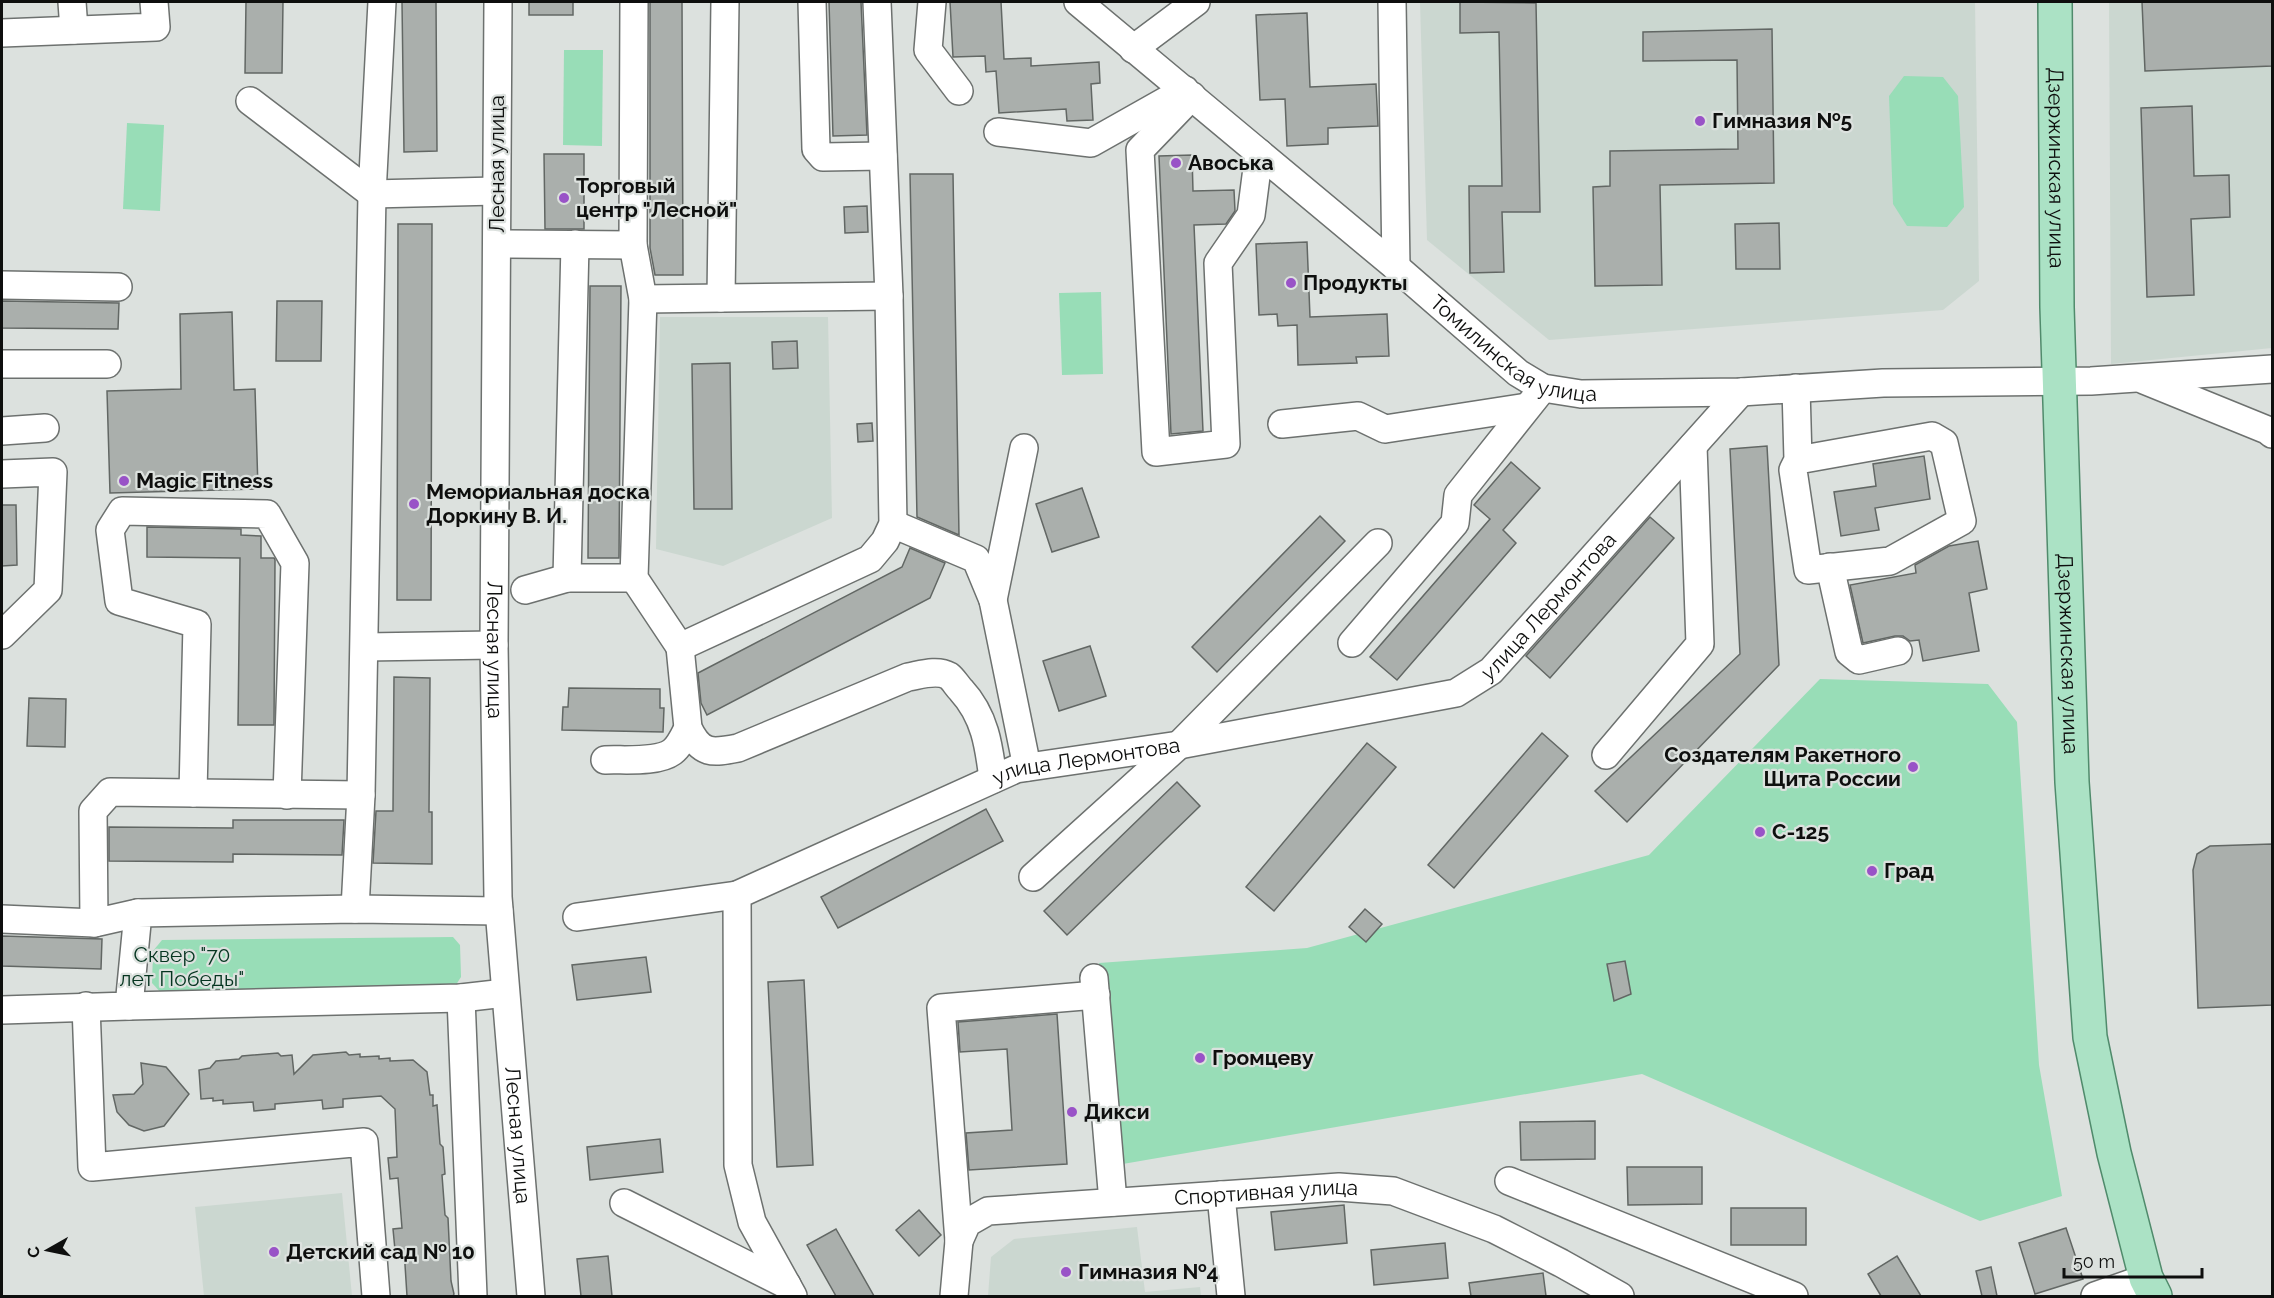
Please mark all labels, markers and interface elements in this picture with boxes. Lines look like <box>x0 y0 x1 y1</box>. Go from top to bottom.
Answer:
street label: Дзержинская улица <box>2043 67 2070 269</box>
street label: Лесная улица <box>484 95 509 233</box>
place label: Гимназия №5 <box>1712 108 1852 133</box>
marker: Гимназия №5 <box>1693 114 1707 128</box>
place label: Авоська <box>1188 150 1274 175</box>
marker: Авоська <box>1169 156 1183 170</box>
place label: Торговый центр "Лесной" <box>576 173 737 222</box>
marker: Торговый центр "Лесной" <box>557 191 571 205</box>
place label: Продукты <box>1303 270 1408 295</box>
marker: Продукты <box>1284 276 1298 290</box>
street label: Томилинская улица <box>1425 289 1597 407</box>
place label: Magic Fitness <box>136 468 273 493</box>
marker: Magic Fitness <box>117 474 131 488</box>
place label: Мемориальная доска Доркину В. И. <box>426 479 650 528</box>
marker: Мемориальная доска Доркину В. И. <box>407 497 421 511</box>
street label: улица Лермонтова <box>1477 527 1621 686</box>
street label: Дзержинская улица <box>2053 553 2084 755</box>
street label: Лесная улица <box>482 581 508 719</box>
street label: улица Лермонтова <box>988 732 1182 790</box>
place label: Создателям Ракетного Щита России <box>1664 742 1901 791</box>
marker: Создателям Ракетного Щита России <box>1906 760 1920 774</box>
place label: С-125 <box>1772 819 1829 844</box>
marker: С-125 <box>1753 825 1767 839</box>
place label: Град <box>1884 858 1934 883</box>
marker: Град <box>1865 864 1879 878</box>
park label: Сквер "70 лет Победы" <box>120 942 244 991</box>
place label: Громцеву <box>1212 1045 1314 1070</box>
marker: Громцеву <box>1193 1051 1207 1065</box>
street label: Лесная улица <box>500 1065 536 1205</box>
place label: Дикси <box>1084 1099 1150 1124</box>
marker: Дикси <box>1065 1105 1079 1119</box>
street label: Спортивная улица <box>1173 1174 1359 1210</box>
north arrow <box>18 1220 78 1280</box>
place label: Детский сад № 10 <box>286 1239 475 1264</box>
scale bar <box>2064 1241 2202 1279</box>
text: С <box>23 1245 44 1259</box>
marker: Детский сад № 10 <box>267 1245 281 1259</box>
text: 50 m <box>2073 1251 2115 1272</box>
place label: Гимназия №4 <box>1078 1259 1219 1284</box>
marker: Гимназия №4 <box>1059 1265 1073 1279</box>

